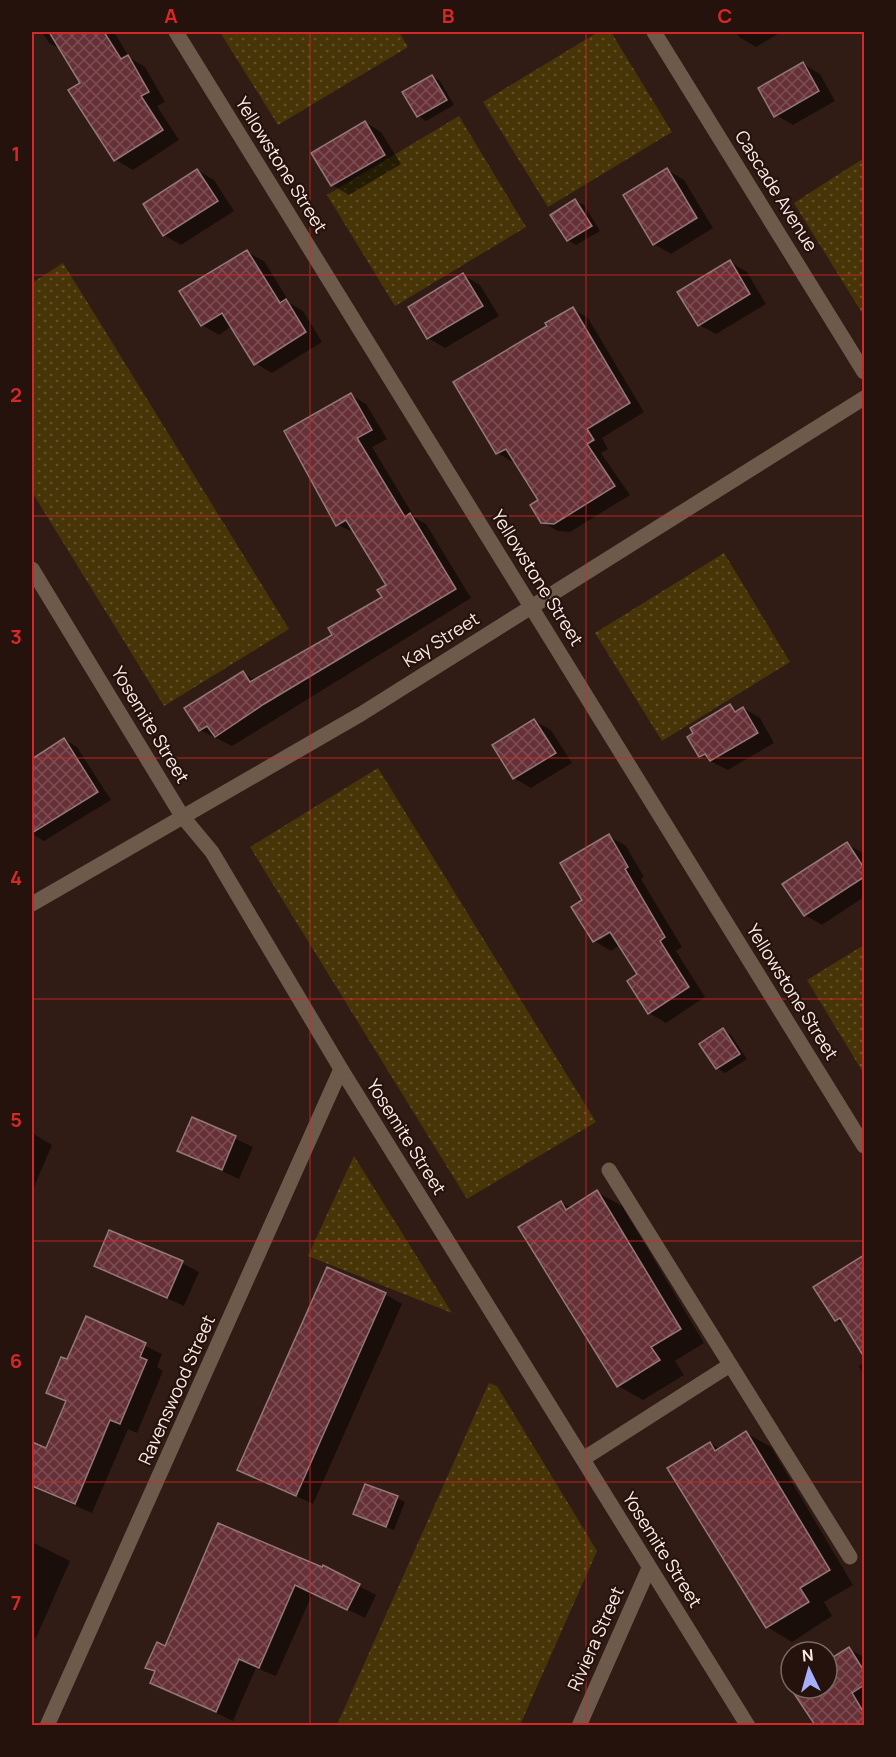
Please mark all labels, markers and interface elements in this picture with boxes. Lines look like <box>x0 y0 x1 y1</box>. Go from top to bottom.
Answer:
text: A <box>164 2 178 29</box>
text: B <box>442 2 455 29</box>
text: C <box>718 2 732 29</box>
street label: Yellowstone Street <box>230 92 333 237</box>
street label: Cascade Avenue <box>730 125 824 256</box>
text: 1 <box>12 140 20 167</box>
text: 2 <box>10 381 22 408</box>
street label: Yellowstone Street <box>486 505 589 650</box>
street label: Kay Street <box>398 606 483 672</box>
text: 3 <box>10 623 22 650</box>
street label: Yosemite Street <box>107 662 195 787</box>
text: 4 <box>10 864 22 891</box>
street label: Yellowstone Street <box>741 919 844 1064</box>
street label: Yosemite Street <box>362 1074 452 1199</box>
text: 5 <box>10 1106 22 1133</box>
street label: Ravenswood Street <box>132 1311 220 1468</box>
text: 6 <box>10 1347 22 1374</box>
street label: Yosemite Street <box>618 1487 708 1612</box>
street label: Riviera Street <box>561 1583 629 1695</box>
text: 7 <box>11 1589 21 1616</box>
north arrow <box>779 1640 839 1700</box>
text: N <box>801 1644 814 1667</box>

